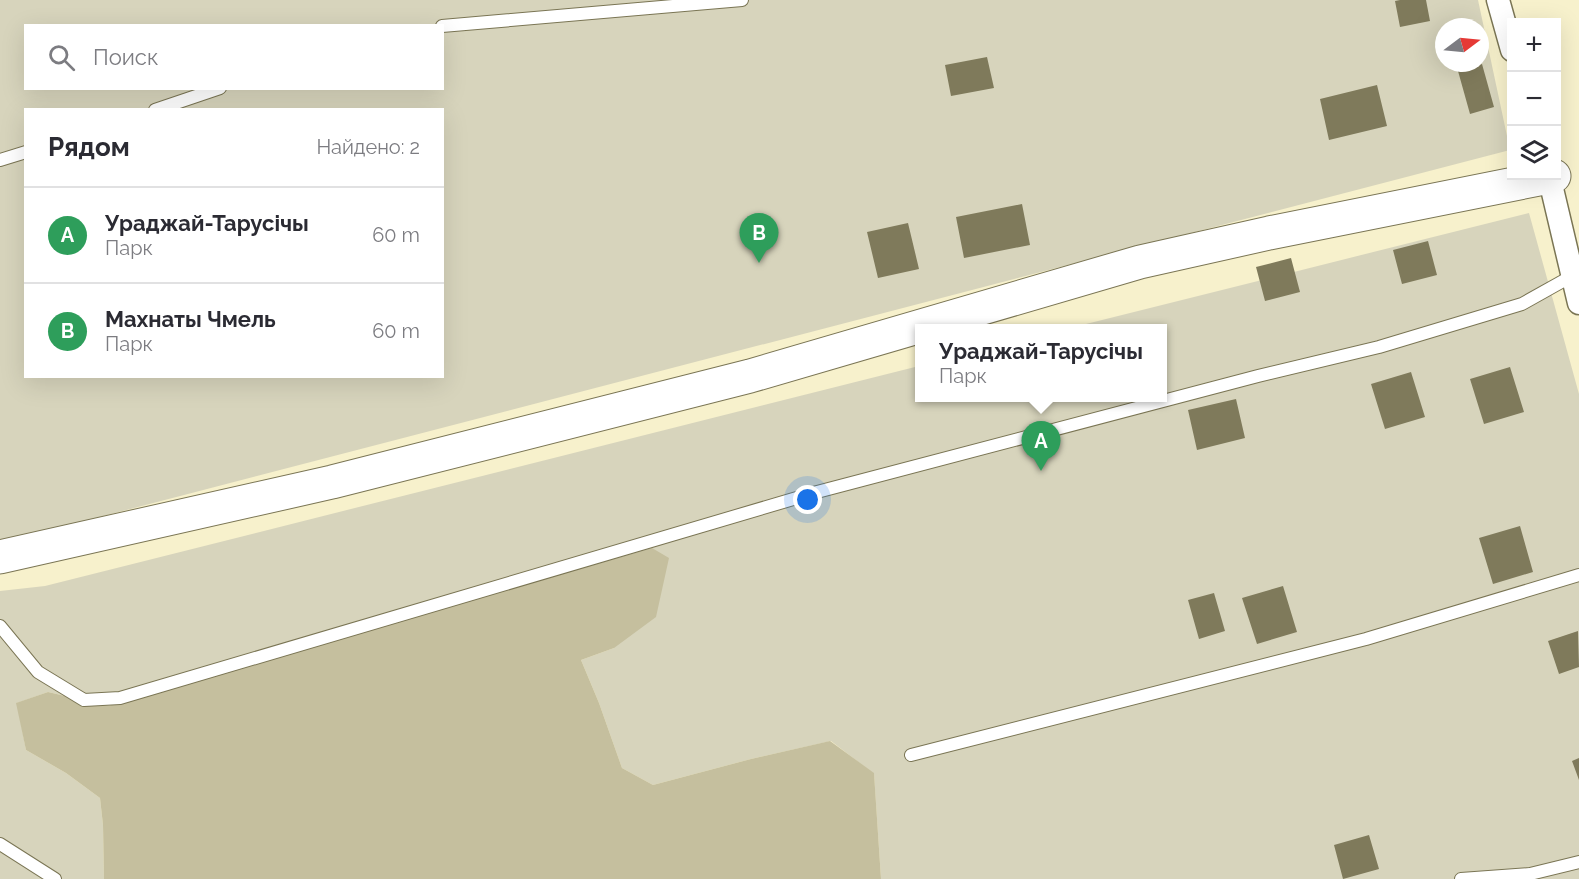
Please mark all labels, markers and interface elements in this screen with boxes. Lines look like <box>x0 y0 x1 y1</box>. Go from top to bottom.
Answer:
north arrow <box>1435 18 1489 72</box>
map controls <box>1507 18 1561 180</box>
button: + <box>1507 18 1561 72</box>
search box <box>24 24 444 90</box>
icon: search <box>45 41 78 74</box>
text: Поиск <box>93 44 158 70</box>
button: − <box>1507 72 1561 126</box>
button: layers <box>1507 126 1561 180</box>
text: Рядом <box>48 132 130 162</box>
text: Найдено: 2 <box>316 135 420 159</box>
text: Ураджай-Тарусічы <box>105 210 309 236</box>
pin: B <box>740 214 778 263</box>
text: A <box>61 223 74 247</box>
text: 60 m <box>372 223 420 247</box>
text: Парк <box>105 236 153 260</box>
text: Махнаты Чмель <box>105 306 276 332</box>
text: B <box>61 319 74 343</box>
text: 60 m <box>372 319 420 343</box>
popup <box>915 324 1167 402</box>
text: Парк <box>105 332 153 356</box>
text: Ураджай-Тарусічы <box>939 338 1143 364</box>
text: Парк <box>939 364 987 388</box>
pin: A <box>1022 422 1060 471</box>
your location <box>793 485 822 514</box>

